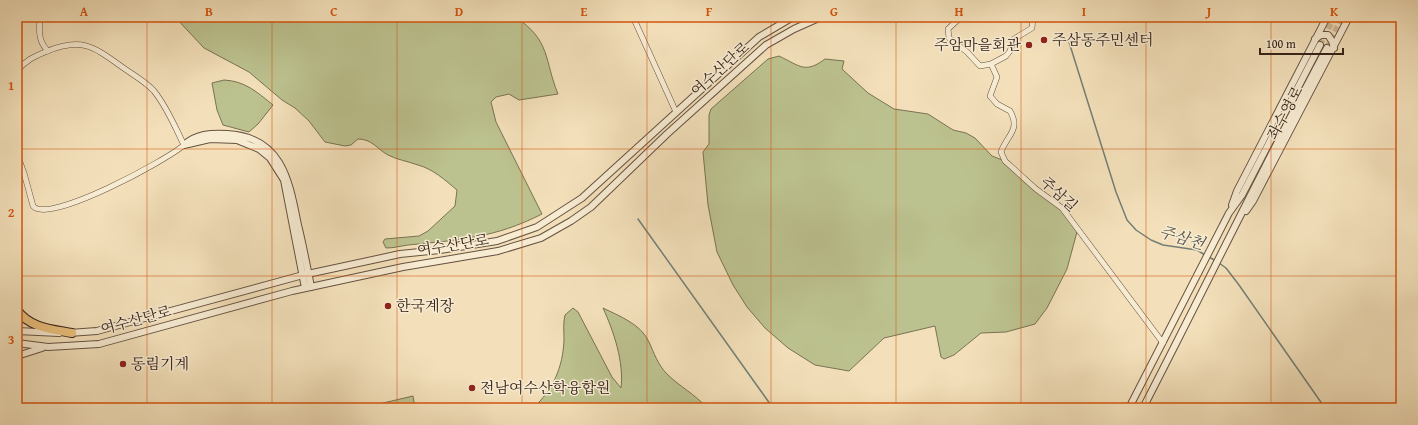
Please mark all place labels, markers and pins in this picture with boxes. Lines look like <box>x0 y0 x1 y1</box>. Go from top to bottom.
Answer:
place label: 주삼동주민센터 <box>1052 29 1153 50</box>
place label: 주암마을회관 <box>934 34 1021 55</box>
marker: 주삼동주민센터 <box>1039 35 1049 45</box>
marker: 주암마을회관 <box>1024 40 1034 50</box>
place label: 한국계장 <box>396 295 454 316</box>
marker: 한국계장 <box>383 301 393 311</box>
place label: 동림기계 <box>131 353 189 374</box>
marker: 동림기계 <box>118 359 128 369</box>
place label: 전남여수산학융합원 <box>480 377 610 398</box>
marker: 전남여수산학융합원 <box>467 383 477 393</box>

